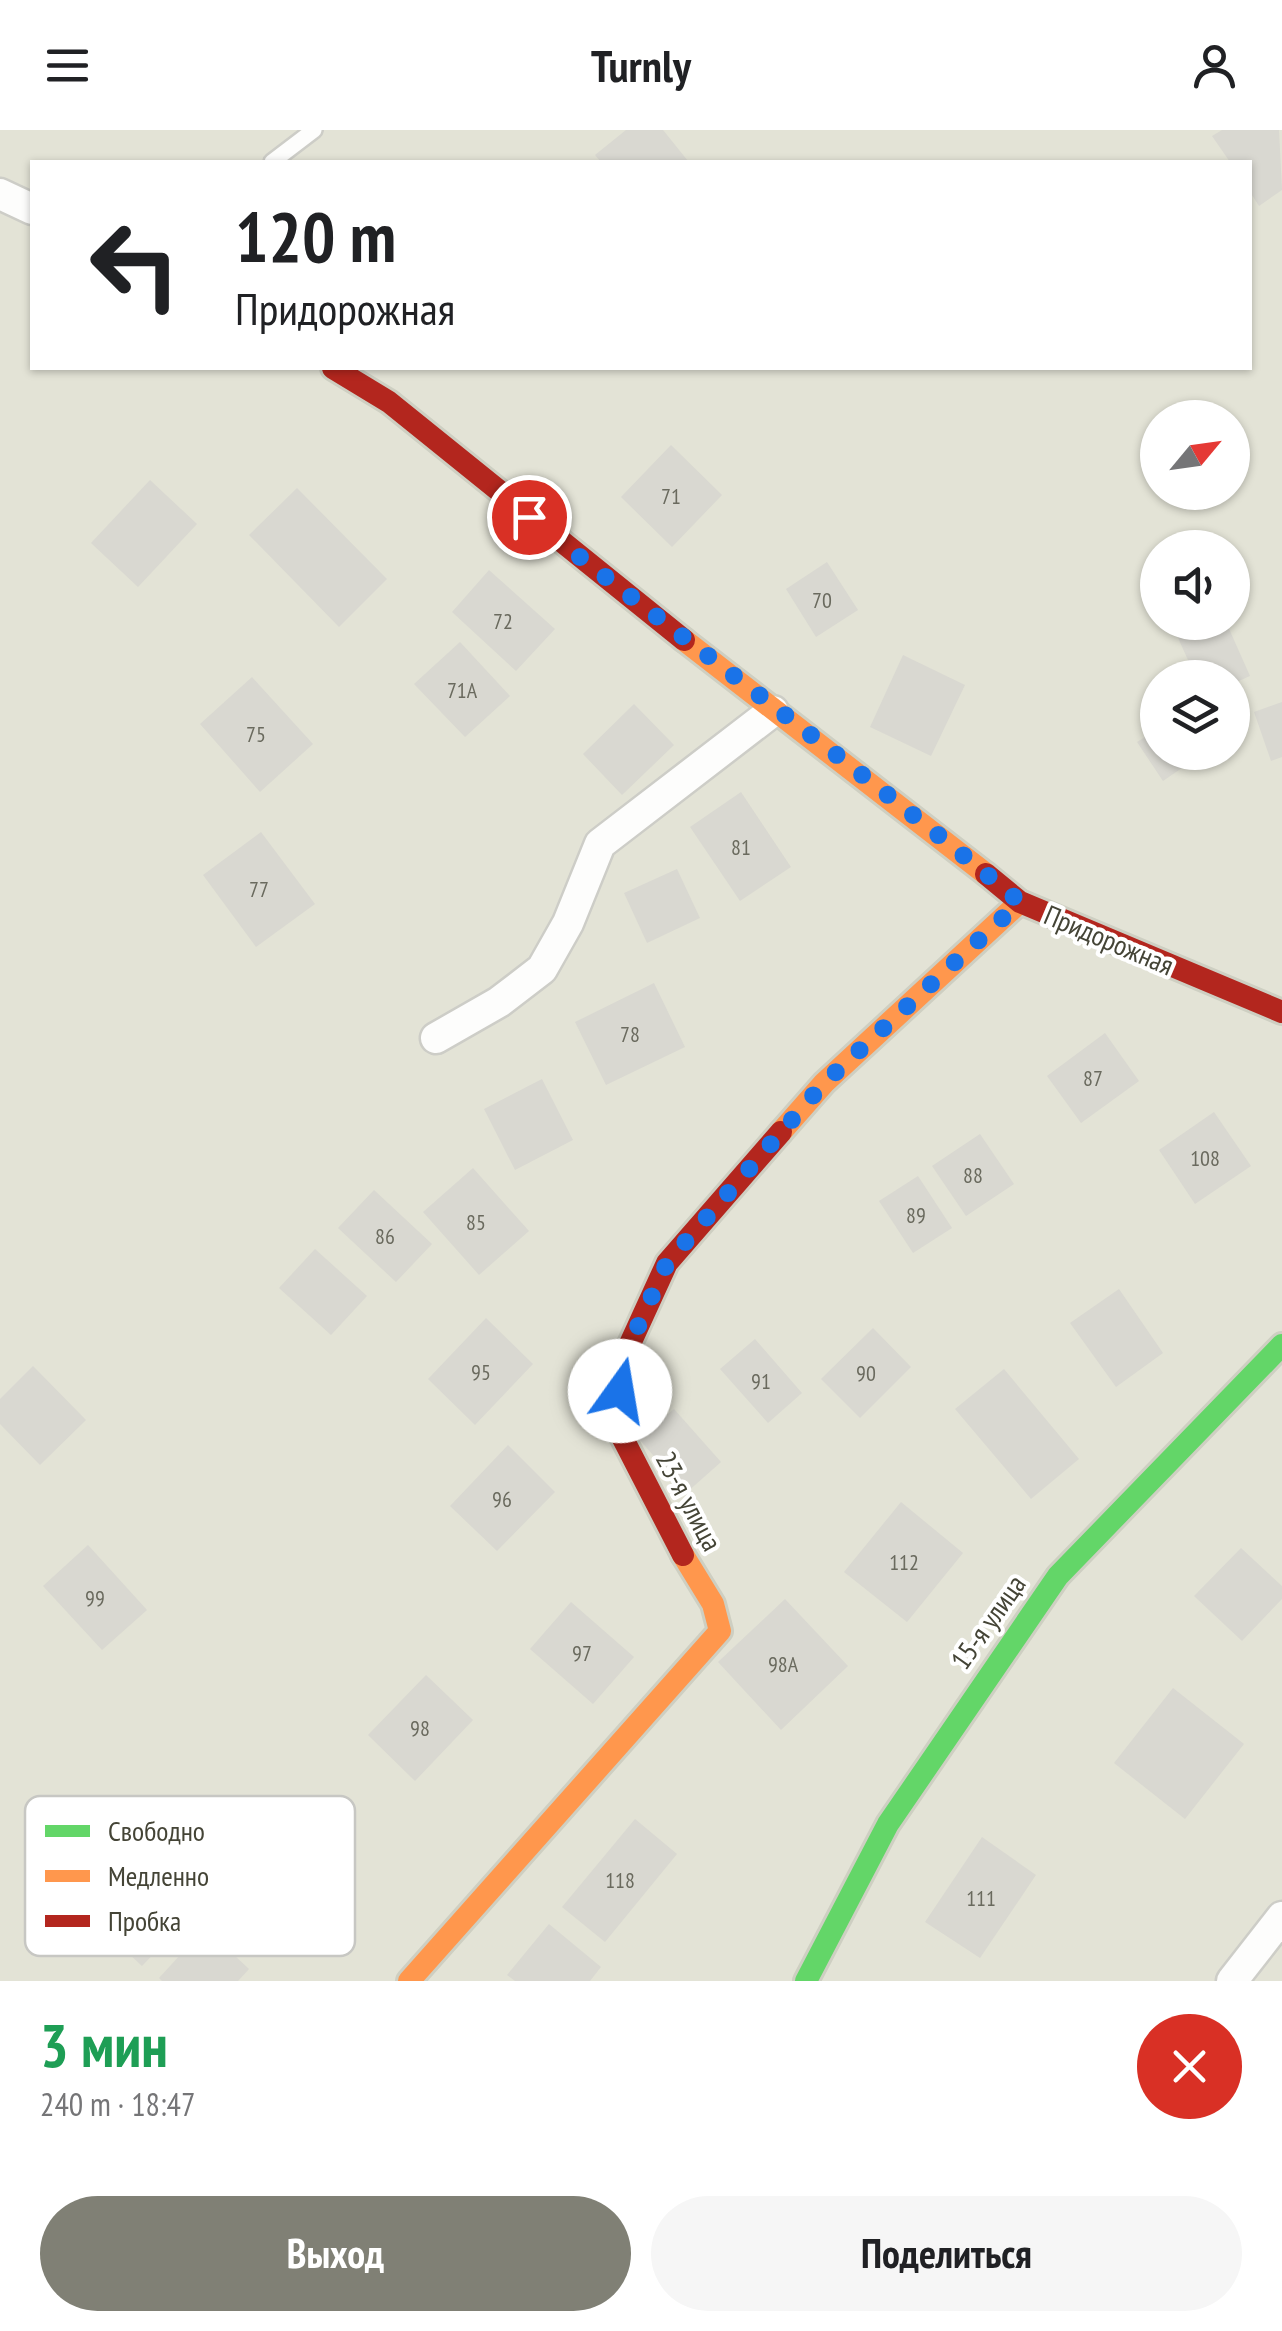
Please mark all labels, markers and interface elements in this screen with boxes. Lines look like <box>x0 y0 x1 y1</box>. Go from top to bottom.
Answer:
text: Turnly <box>591 36 691 94</box>
icon: menu <box>40 38 95 93</box>
icon: person <box>1187 38 1242 93</box>
text: 120 m <box>235 191 396 281</box>
icon: left <box>70 200 200 330</box>
text: Придорожная <box>235 279 455 337</box>
north arrow <box>1140 400 1250 510</box>
map controls <box>1140 400 1250 770</box>
pin <box>487 475 572 560</box>
house number: 71 <box>661 482 681 510</box>
icon: arrive <box>502 490 557 545</box>
button: sound <box>1140 530 1250 640</box>
house number: 70 <box>812 586 832 614</box>
house number: 72 <box>493 607 513 635</box>
button: layers <box>1140 660 1250 770</box>
house number: 71А <box>447 676 478 704</box>
house number: 75 <box>246 720 266 748</box>
house number: 81 <box>731 833 751 861</box>
house number: 77 <box>249 875 269 903</box>
street label: Придорожная <box>1039 896 1179 983</box>
house number: 78 <box>620 1020 640 1048</box>
house number: 87 <box>1083 1064 1103 1092</box>
house number: 108 <box>1190 1144 1220 1172</box>
house number: 88 <box>963 1161 983 1189</box>
house number: 89 <box>906 1201 926 1229</box>
house number: 85 <box>466 1208 486 1236</box>
house number: 86 <box>375 1222 395 1250</box>
position arrow <box>568 1339 672 1443</box>
house number: 95 <box>471 1358 491 1386</box>
house number: 90 <box>856 1359 876 1387</box>
house number: 91 <box>751 1367 771 1395</box>
street label: 23-я улица <box>648 1445 731 1557</box>
house number: 96 <box>492 1485 512 1513</box>
house number: 112 <box>889 1548 919 1576</box>
street label: 15-я улица <box>942 1567 1034 1676</box>
house number: 99 <box>85 1584 105 1612</box>
house number: 97 <box>572 1639 592 1667</box>
house number: 98А <box>768 1650 799 1678</box>
house number: 98 <box>410 1714 430 1742</box>
legend <box>25 1796 355 1956</box>
text: Свободно <box>108 1812 205 1849</box>
text: Медленно <box>108 1857 209 1894</box>
house number: 118 <box>605 1866 635 1894</box>
house number: 111 <box>966 1884 996 1912</box>
text: Пробка <box>108 1902 181 1939</box>
text: 3 мин <box>40 2006 168 2084</box>
button: close <box>1137 2014 1242 2119</box>
text: 240 m · 18:47 <box>40 2083 195 2125</box>
button: Выход <box>40 2196 631 2311</box>
button: Поделиться <box>651 2196 1242 2311</box>

